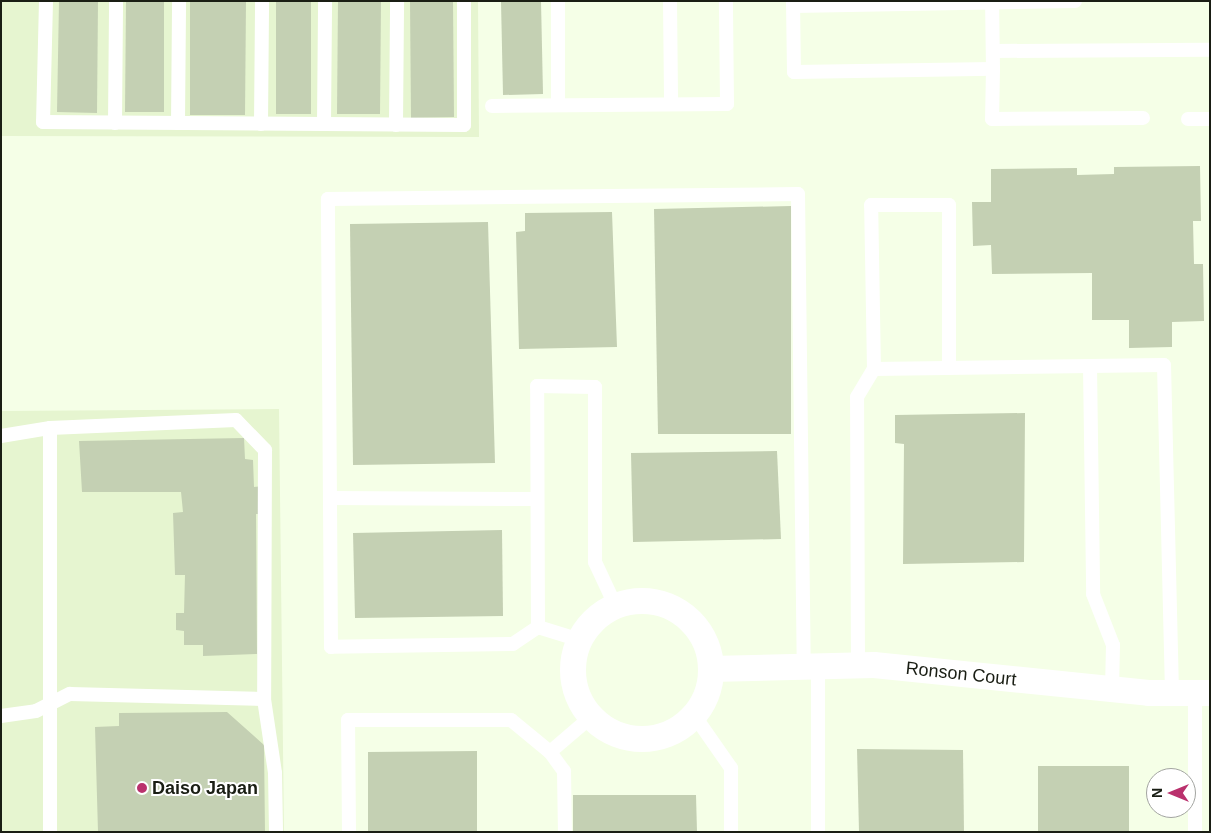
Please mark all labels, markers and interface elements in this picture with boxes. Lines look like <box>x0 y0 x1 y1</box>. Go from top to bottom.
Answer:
street label: Ronson Court <box>905 657 1017 691</box>
north arrow <box>1146 768 1196 818</box>
place label: Daiso Japan <box>152 777 258 799</box>
marker: Daiso Japan <box>136 782 148 794</box>
text: N <box>1149 788 1165 798</box>

